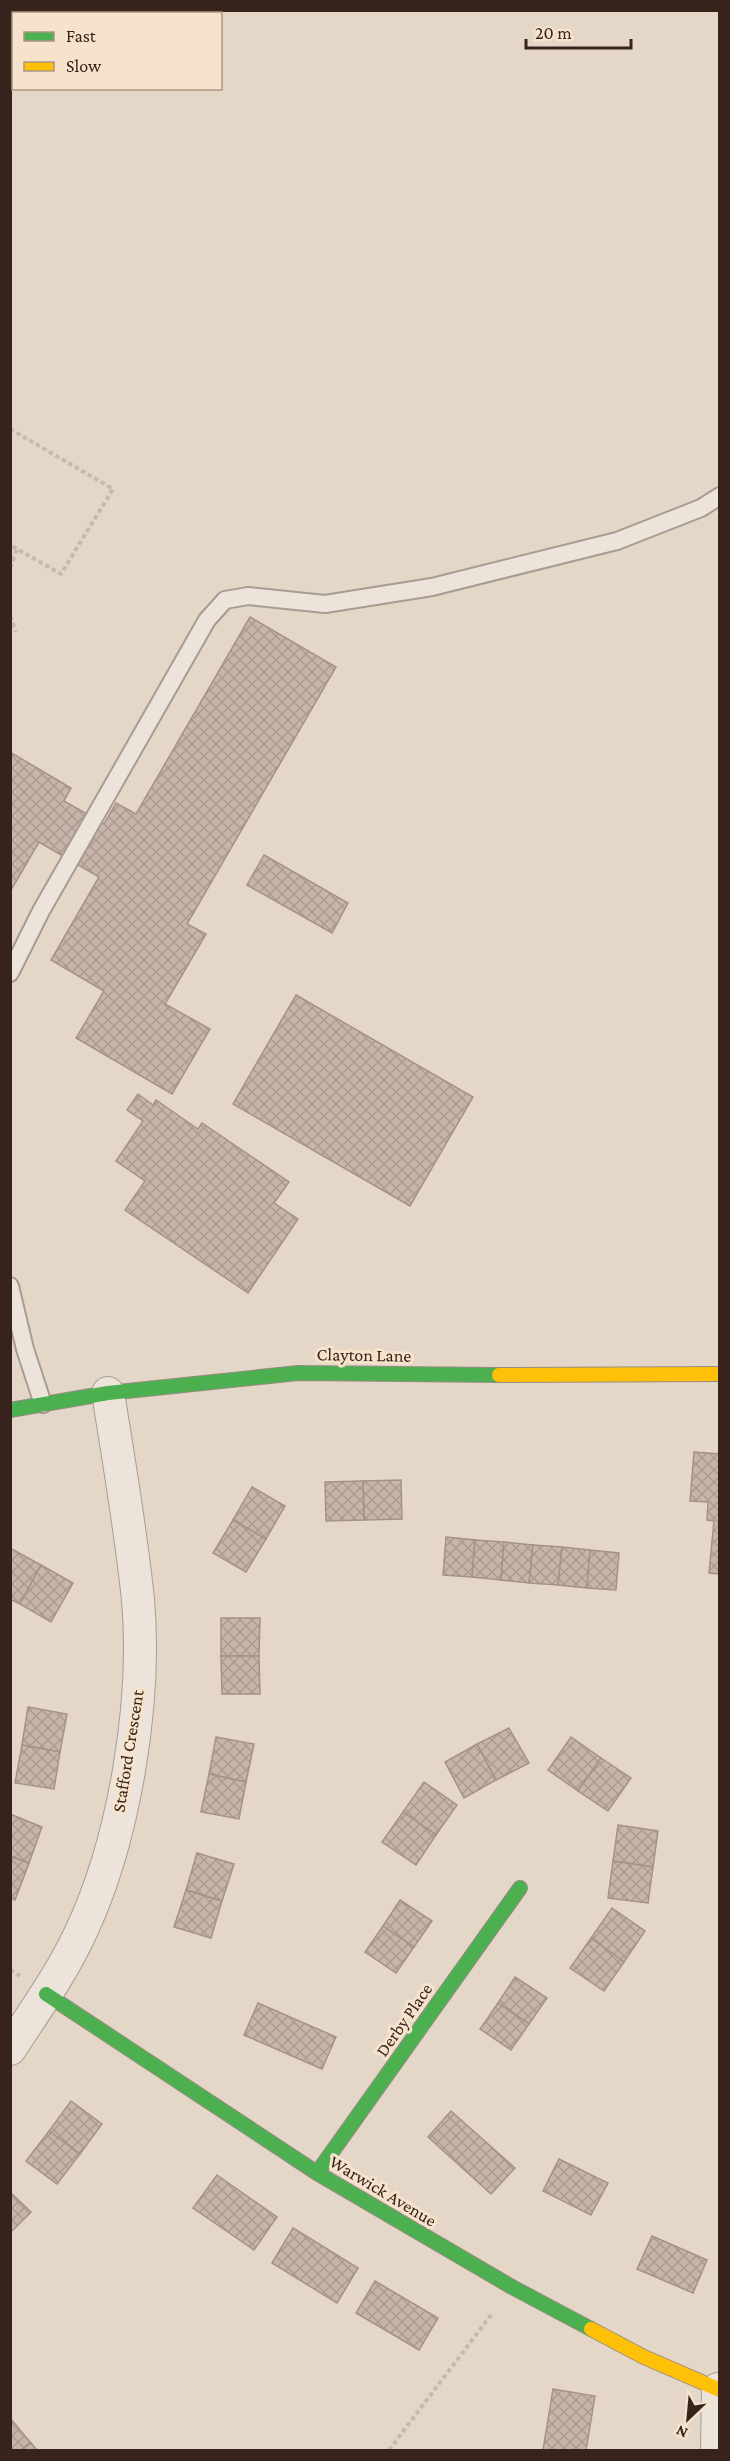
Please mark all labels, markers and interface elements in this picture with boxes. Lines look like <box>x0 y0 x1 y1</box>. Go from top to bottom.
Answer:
legend <box>12 12 222 90</box>
scale bar <box>526 12 631 50</box>
text: 20 m <box>535 23 572 43</box>
text: Fast <box>66 26 97 46</box>
text: Slow <box>66 56 102 76</box>
street label: Clayton Lane <box>316 1344 412 1366</box>
street label: Stafford Crescent <box>108 1687 148 1814</box>
street label: Derby Place <box>372 1980 436 2060</box>
street label: Warwick Avenue <box>326 2151 440 2231</box>
north arrow <box>658 2389 718 2449</box>
text: N <box>673 2422 690 2442</box>

